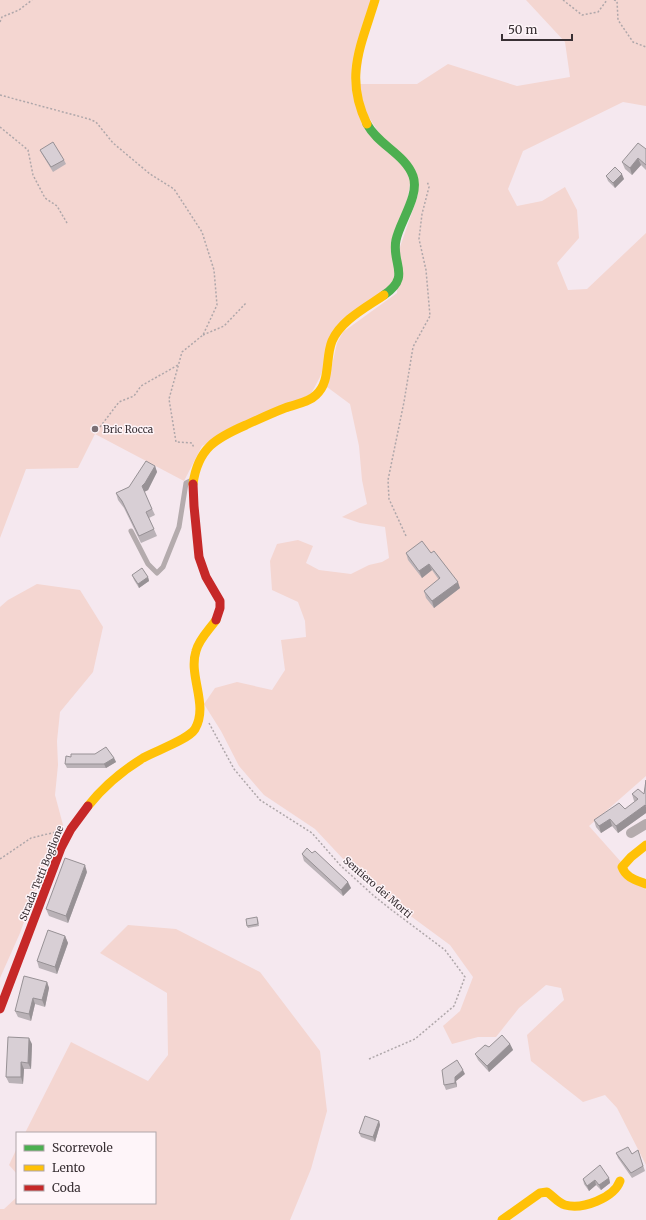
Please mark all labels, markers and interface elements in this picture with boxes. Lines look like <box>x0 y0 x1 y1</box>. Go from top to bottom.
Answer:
scale bar <box>502 16 572 42</box>
text: 50 m <box>508 22 537 37</box>
place label: Bric Rocca <box>103 423 154 436</box>
marker: Bric Rocca <box>90 424 100 434</box>
street label: Strada Tetti Boglione <box>16 824 67 923</box>
street label: Sentiero dei Morti <box>341 854 415 921</box>
legend <box>16 1132 156 1204</box>
text: Scorrevole <box>52 1140 113 1155</box>
text: Lento <box>52 1160 85 1175</box>
text: Coda <box>52 1180 81 1195</box>

